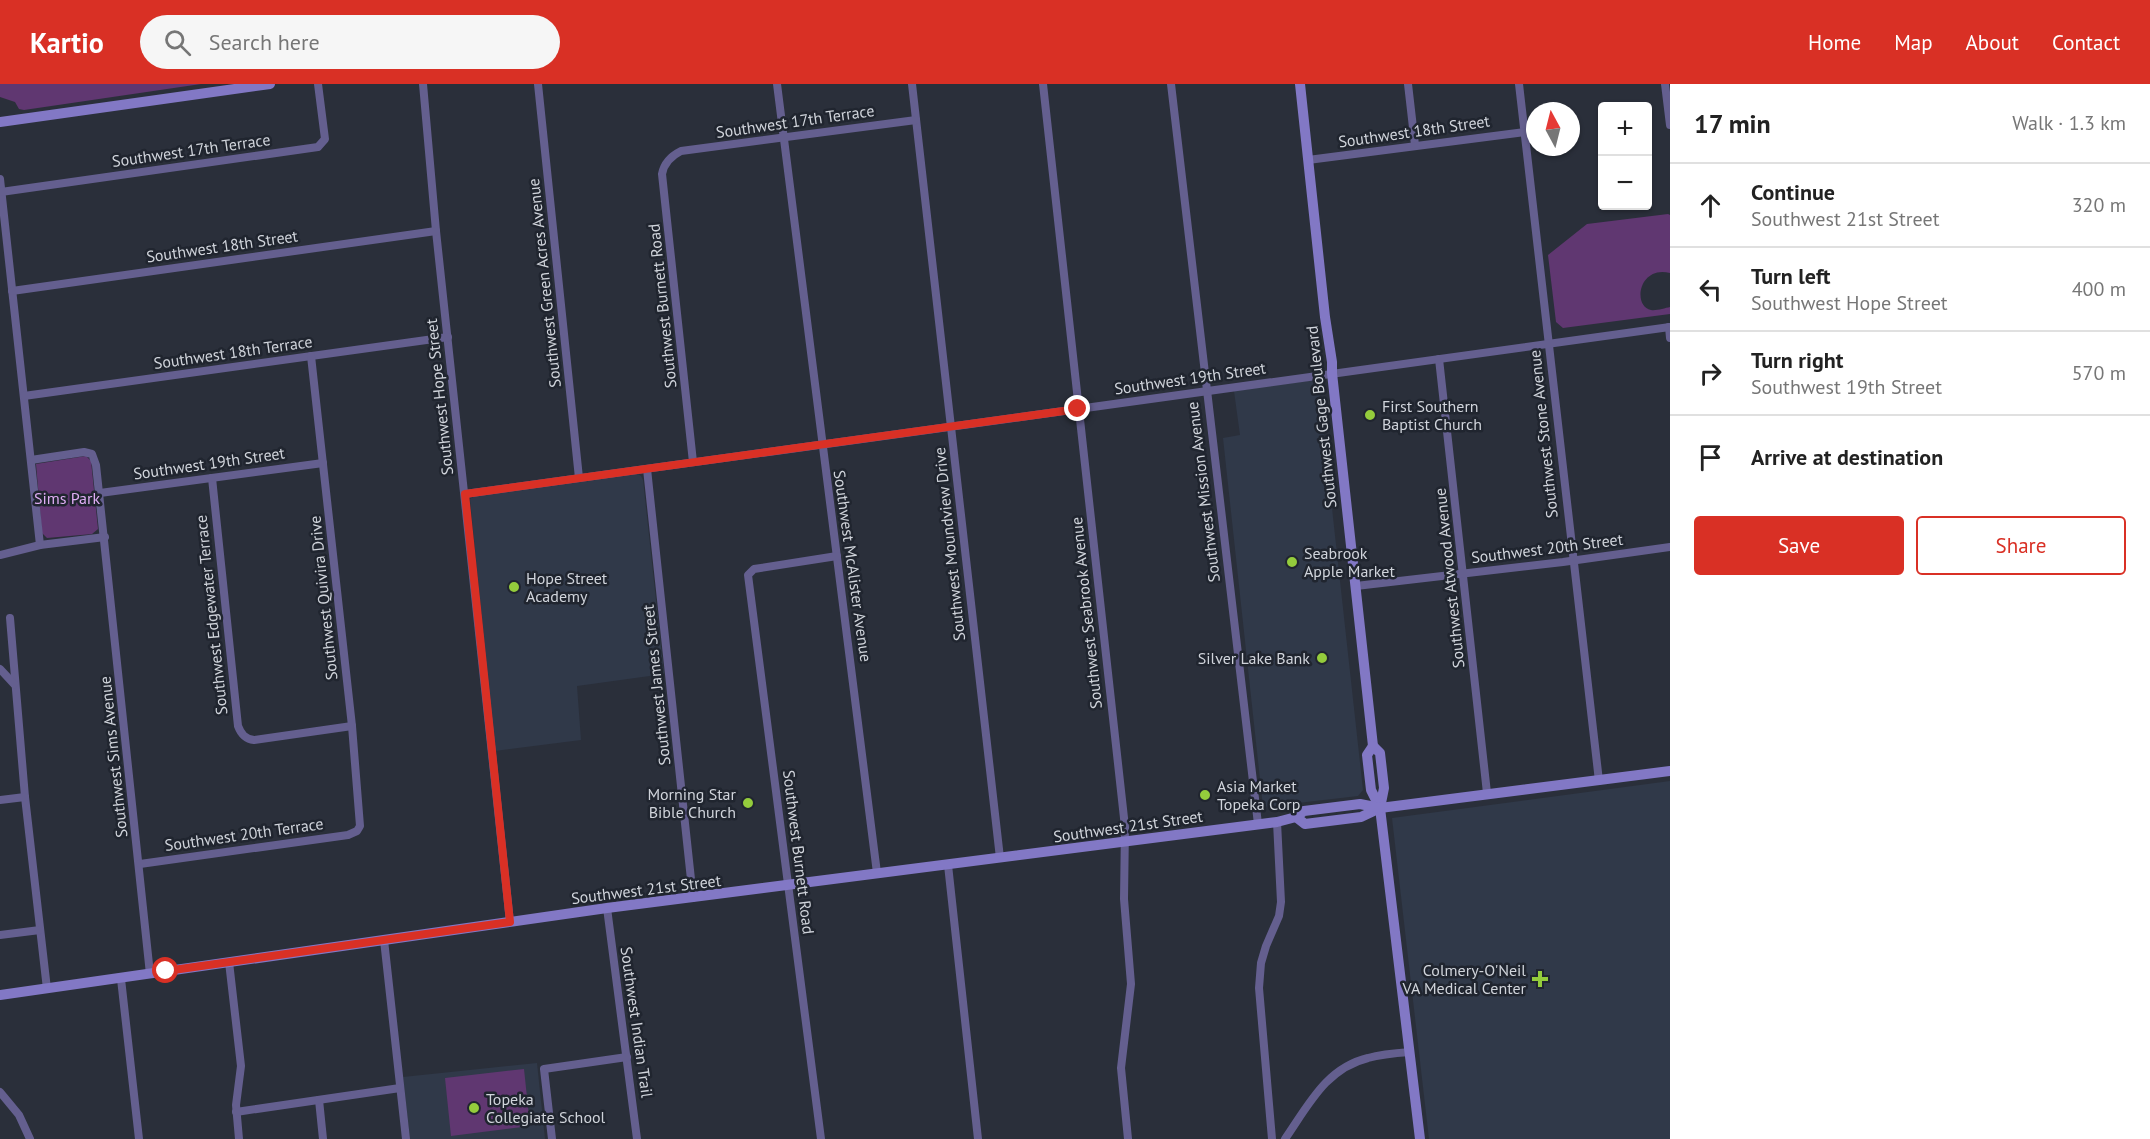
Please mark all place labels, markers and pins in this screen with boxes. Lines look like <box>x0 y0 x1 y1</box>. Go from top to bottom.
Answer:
place label: First Southern Baptist Church <box>1382 396 1482 434</box>
marker: First Southern Baptist Church <box>1363 408 1377 422</box>
place label: Seabrook Apple Market <box>1304 543 1395 581</box>
marker: Seabrook Apple Market <box>1285 555 1299 569</box>
place label: Hope Street Academy <box>526 568 608 606</box>
marker: Hope Street Academy <box>507 580 521 594</box>
place label: Silver Lake Bank <box>1198 648 1310 668</box>
marker: Silver Lake Bank <box>1315 651 1329 665</box>
place label: Asia Market Topeka Corp <box>1217 776 1300 814</box>
place label: Morning Star Bible Church <box>647 784 737 822</box>
marker: Asia Market Topeka Corp <box>1198 788 1212 802</box>
marker: Morning Star Bible Church <box>741 796 755 810</box>
place label: Colmery-O'Neil VA Medical Center <box>1402 960 1527 998</box>
marker: Colmery-O'Neil VA Medical Center <box>1531 970 1549 988</box>
place label: Topeka Collegiate School <box>486 1089 606 1127</box>
marker: Topeka Collegiate School <box>467 1101 481 1115</box>

